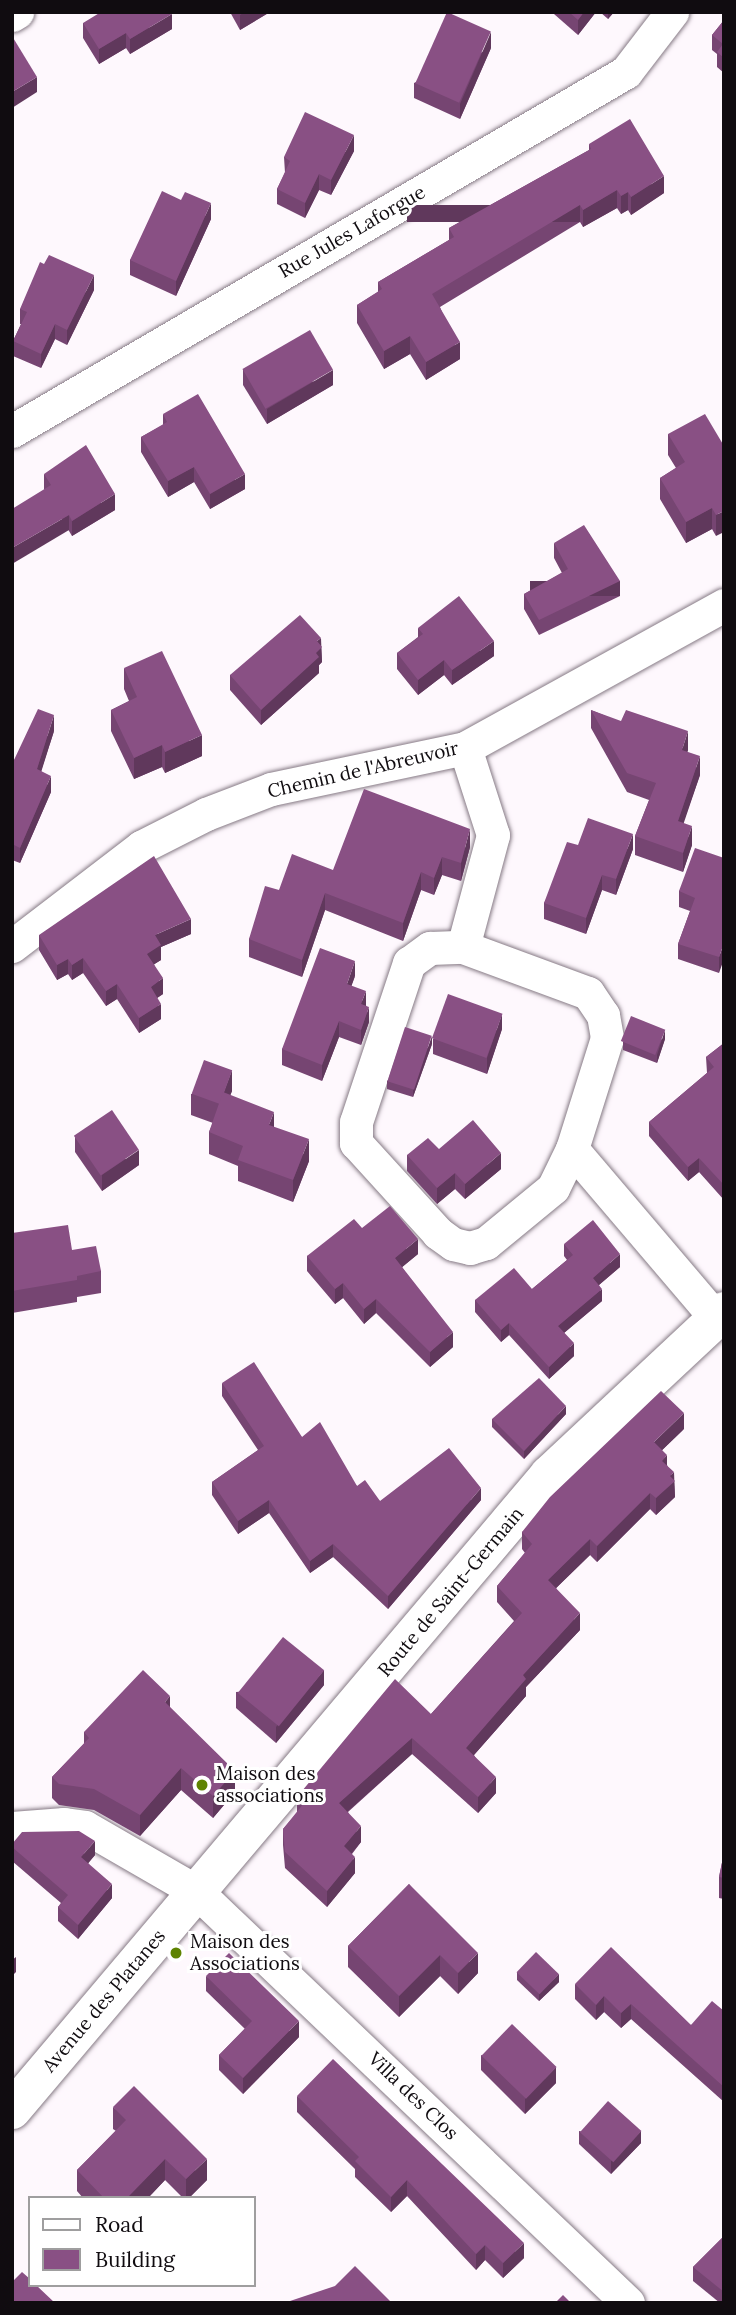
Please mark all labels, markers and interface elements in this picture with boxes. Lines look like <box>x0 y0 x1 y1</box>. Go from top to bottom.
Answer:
street label: Rue Jules Laforgue <box>275 181 429 283</box>
street label: Chemin de l'Abreuvoir <box>265 737 461 803</box>
street label: Route de Saint-Germain <box>373 1503 529 1681</box>
place label: Maison des associations <box>216 1763 324 1807</box>
marker: Maison des associations <box>194 1777 210 1793</box>
street label: Avenue des Platanes <box>38 1925 170 2077</box>
place label: Maison des Associations <box>190 1931 300 1975</box>
marker: Maison des Associations <box>168 1945 184 1961</box>
street label: Villa des Clos <box>363 2047 463 2145</box>
legend <box>28 2196 256 2287</box>
text: Road <box>95 2211 144 2238</box>
text: Building <box>95 2246 175 2273</box>

